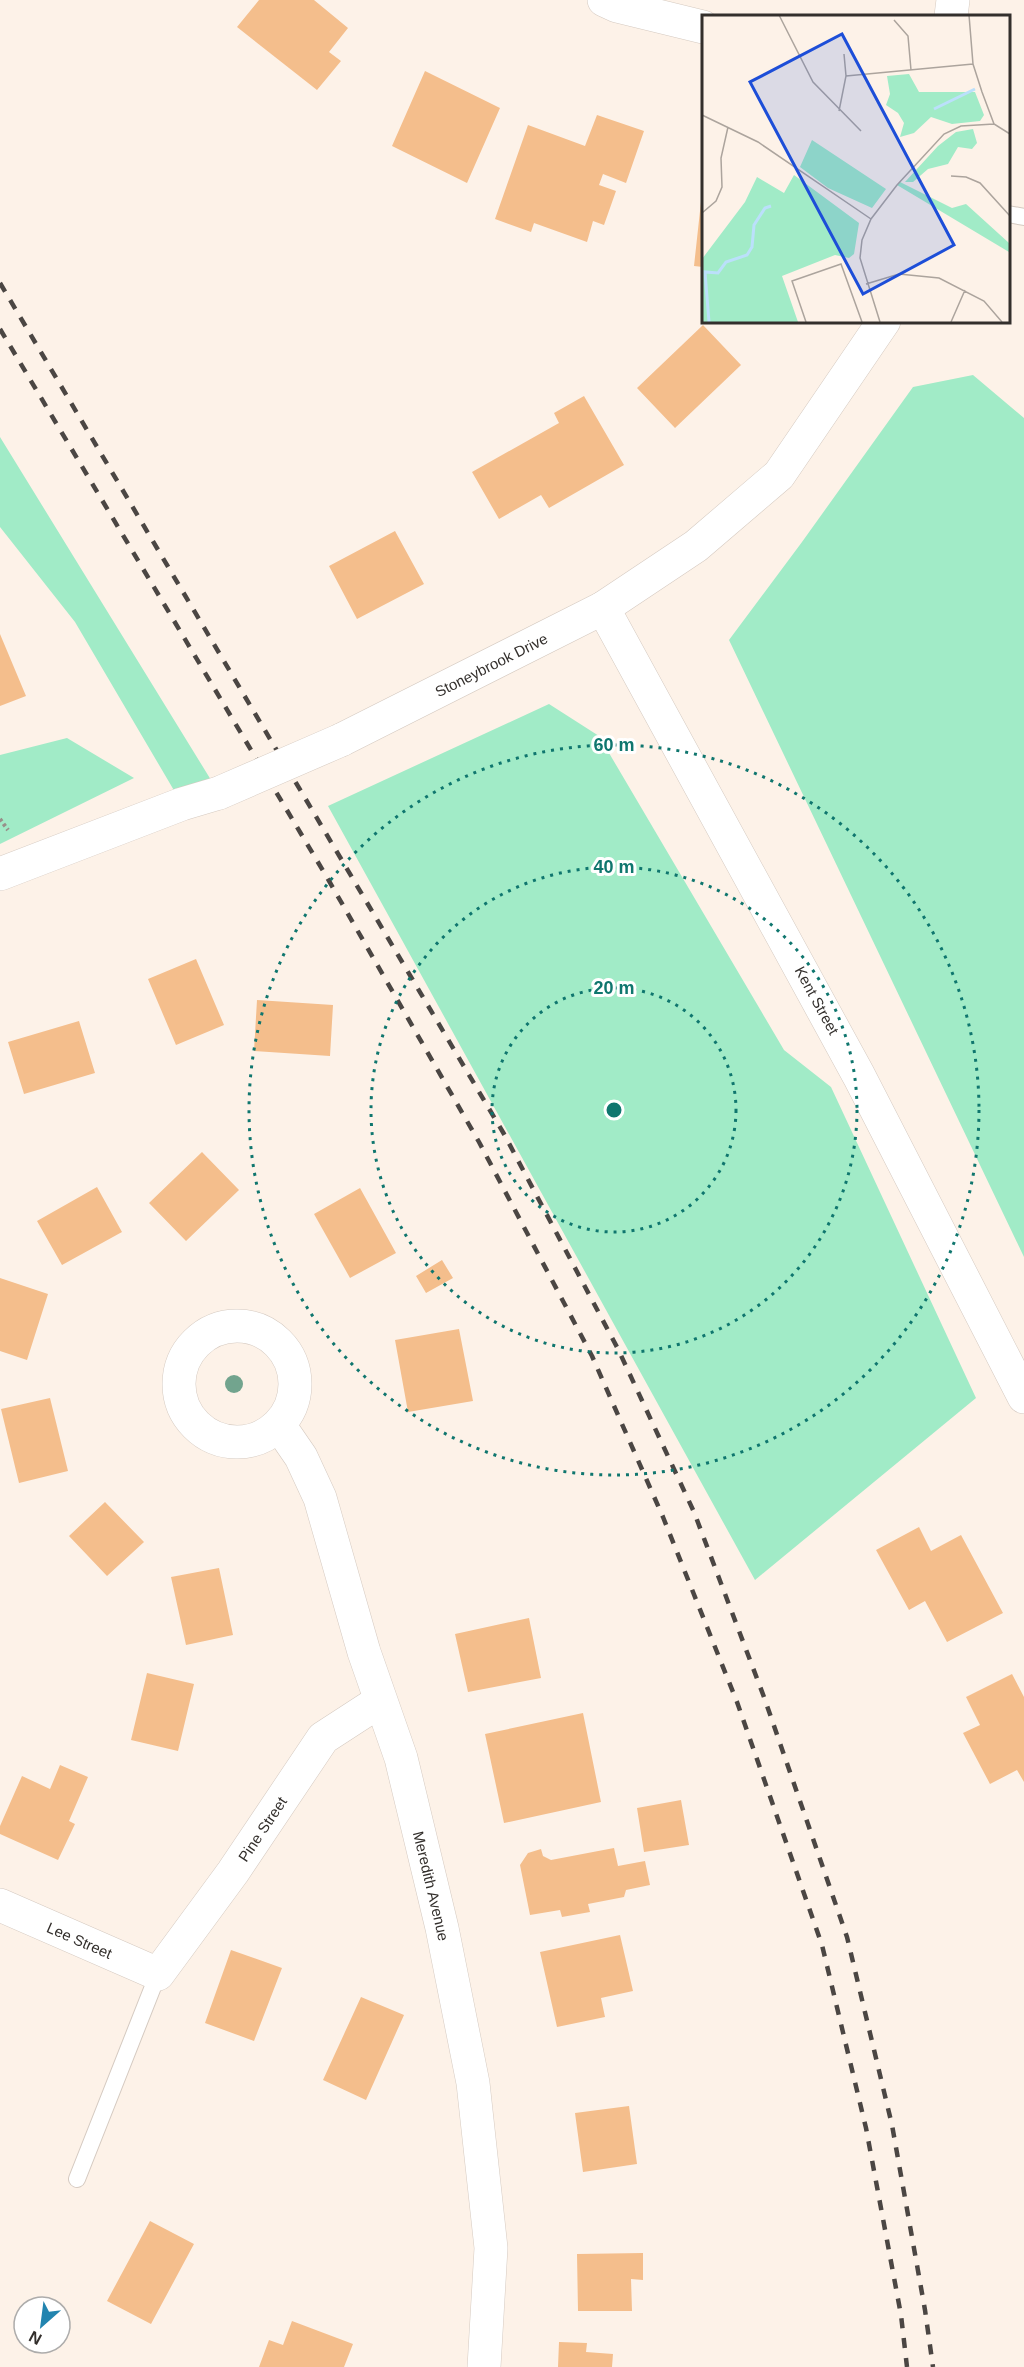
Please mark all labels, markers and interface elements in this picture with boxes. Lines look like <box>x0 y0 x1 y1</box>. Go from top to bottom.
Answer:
inset map <box>702 15 1009 322</box>
street label: Stoneybrook Drive <box>432 629 550 700</box>
text: 60 m <box>593 735 635 755</box>
text: 40 m <box>593 857 635 877</box>
street label: Kent Street <box>792 963 843 1038</box>
text: 20 m <box>593 978 635 998</box>
centre of rings <box>604 1100 624 1120</box>
street label: Pine Street <box>234 1793 290 1864</box>
street label: Meredith Avenue <box>410 1829 453 1942</box>
street label: Lee Street <box>45 1918 116 1962</box>
north arrow <box>12 2295 72 2355</box>
text: N <box>26 2328 44 2348</box>

